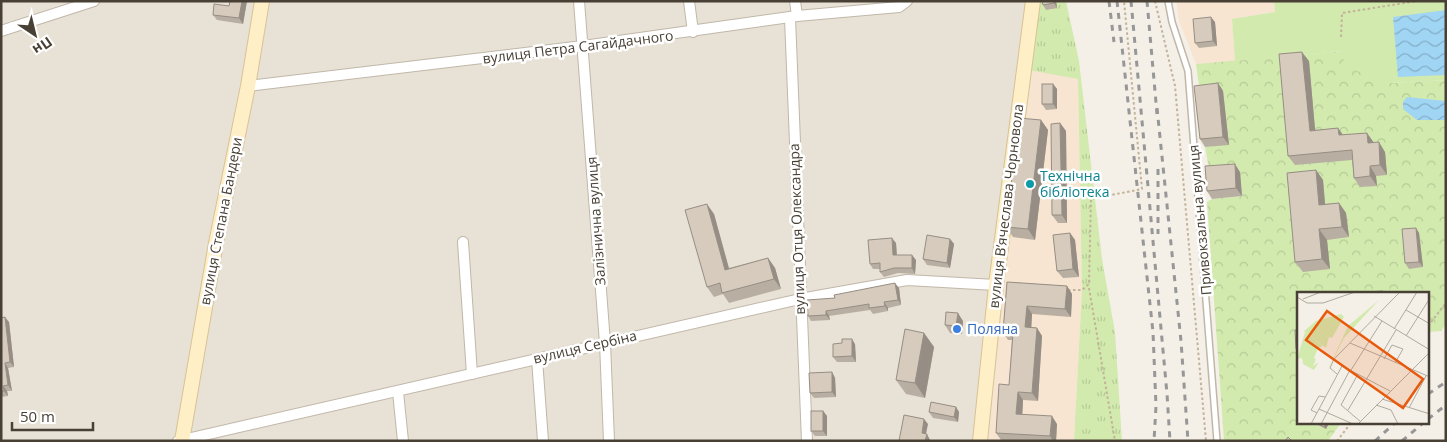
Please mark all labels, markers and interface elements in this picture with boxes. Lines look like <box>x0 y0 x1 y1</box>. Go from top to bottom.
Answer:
north arrow <box>10 10 60 60</box>
street label: вулиця Петра Сагайдачного <box>481 25 674 68</box>
text: Пн <box>29 33 56 59</box>
street label: вулиця Вʼячеслава Чорновола <box>984 103 1027 309</box>
street label: вулиця Степана Бандери <box>195 135 246 307</box>
street label: вулиця Отця Олександра <box>784 143 809 315</box>
street label: Привокзальна вулиця <box>1183 144 1216 296</box>
street label: Залізнична вулиця <box>582 156 609 286</box>
place label: Технічна бібліотека <box>1040 166 1110 201</box>
marker: Технічна бібліотека <box>1024 178 1036 190</box>
inset map <box>1297 292 1430 424</box>
place label: Поляна <box>967 319 1018 338</box>
marker: Поляна <box>951 323 963 335</box>
street label: вулиця Сербіна <box>531 325 639 368</box>
scale bar <box>12 400 94 432</box>
text: 50 m <box>20 406 55 426</box>

